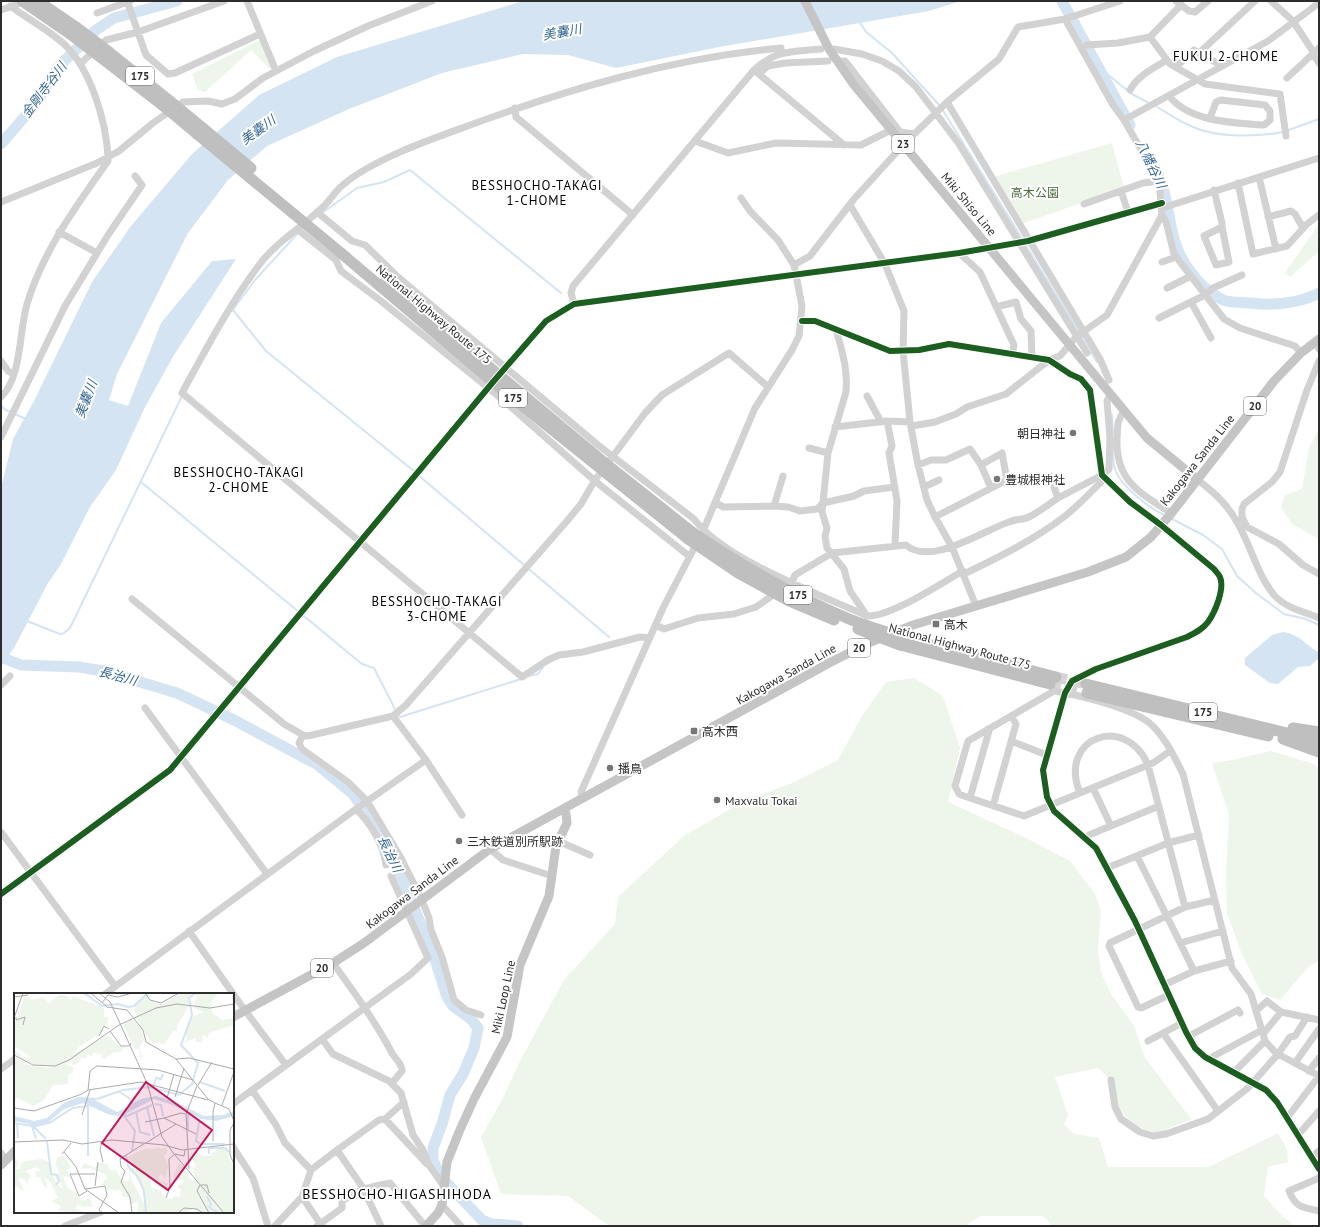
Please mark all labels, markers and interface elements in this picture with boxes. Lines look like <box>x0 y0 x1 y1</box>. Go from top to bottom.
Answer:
water label: 美嚢川 <box>541 20 585 44</box>
district label: FUKUI 2-CHOME <box>1173 48 1279 65</box>
water label: 金剛寺谷川 <box>18 57 72 121</box>
road number: 175 <box>126 67 154 85</box>
water label: 美嚢川 <box>237 110 280 148</box>
road number: 23 <box>892 135 914 153</box>
water label: 八幡谷川 <box>1132 137 1171 193</box>
street label: Miki Shiso Line <box>938 169 1000 239</box>
district label: BESSHOCHO-TAKAGI 1-CHOME <box>471 177 603 209</box>
park label: 高木公園 <box>1011 185 1059 200</box>
street label: National Highway Route 175 <box>373 261 495 367</box>
water label: 美嚢川 <box>71 376 102 420</box>
road number: 175 <box>499 389 527 407</box>
road number: 20 <box>1244 397 1266 415</box>
street label: Kakogawa Sanda Line <box>1157 411 1237 509</box>
place label: 朝日神社 <box>1017 426 1065 441</box>
marker: 朝日神社 <box>1068 428 1078 438</box>
district label: BESSHOCHO-TAKAGI 2-CHOME <box>173 464 305 496</box>
place label: 豊城根神社 <box>1005 472 1065 487</box>
marker: 豊城根神社 <box>992 474 1002 484</box>
road number: 175 <box>784 586 812 604</box>
district label: BESSHOCHO-TAKAGI 3-CHOME <box>371 593 503 625</box>
place label: 高木 <box>944 617 968 632</box>
marker: 高木 <box>931 619 941 629</box>
street label: National Highway Route 175 <box>887 620 1033 672</box>
road number: 20 <box>848 639 870 657</box>
street label: Kakogawa Sanda Line <box>733 640 839 708</box>
water label: 長治川 <box>97 663 141 690</box>
road number: 175 <box>1189 703 1217 721</box>
place label: 高木西 <box>702 724 738 739</box>
marker: 高木西 <box>689 726 699 736</box>
place label: 播鳥 <box>618 761 642 776</box>
marker: 播鳥 <box>605 763 615 773</box>
place label: Maxvalu Tokai <box>725 793 798 808</box>
marker: Maxvalu Tokai <box>712 795 722 805</box>
water label: 長治川 <box>374 833 407 877</box>
place label: 三木鉄道別所駅跡 <box>467 834 563 849</box>
marker: 三木鉄道別所駅跡 <box>454 836 464 846</box>
street label: Kakogawa Sanda Line <box>363 852 461 932</box>
road number: 20 <box>311 959 333 977</box>
street label: Miki Loop Line <box>488 959 518 1035</box>
inset map <box>14 993 234 1213</box>
district label: BESSHOCHO-HIGASHIHODA <box>302 1185 492 1203</box>

